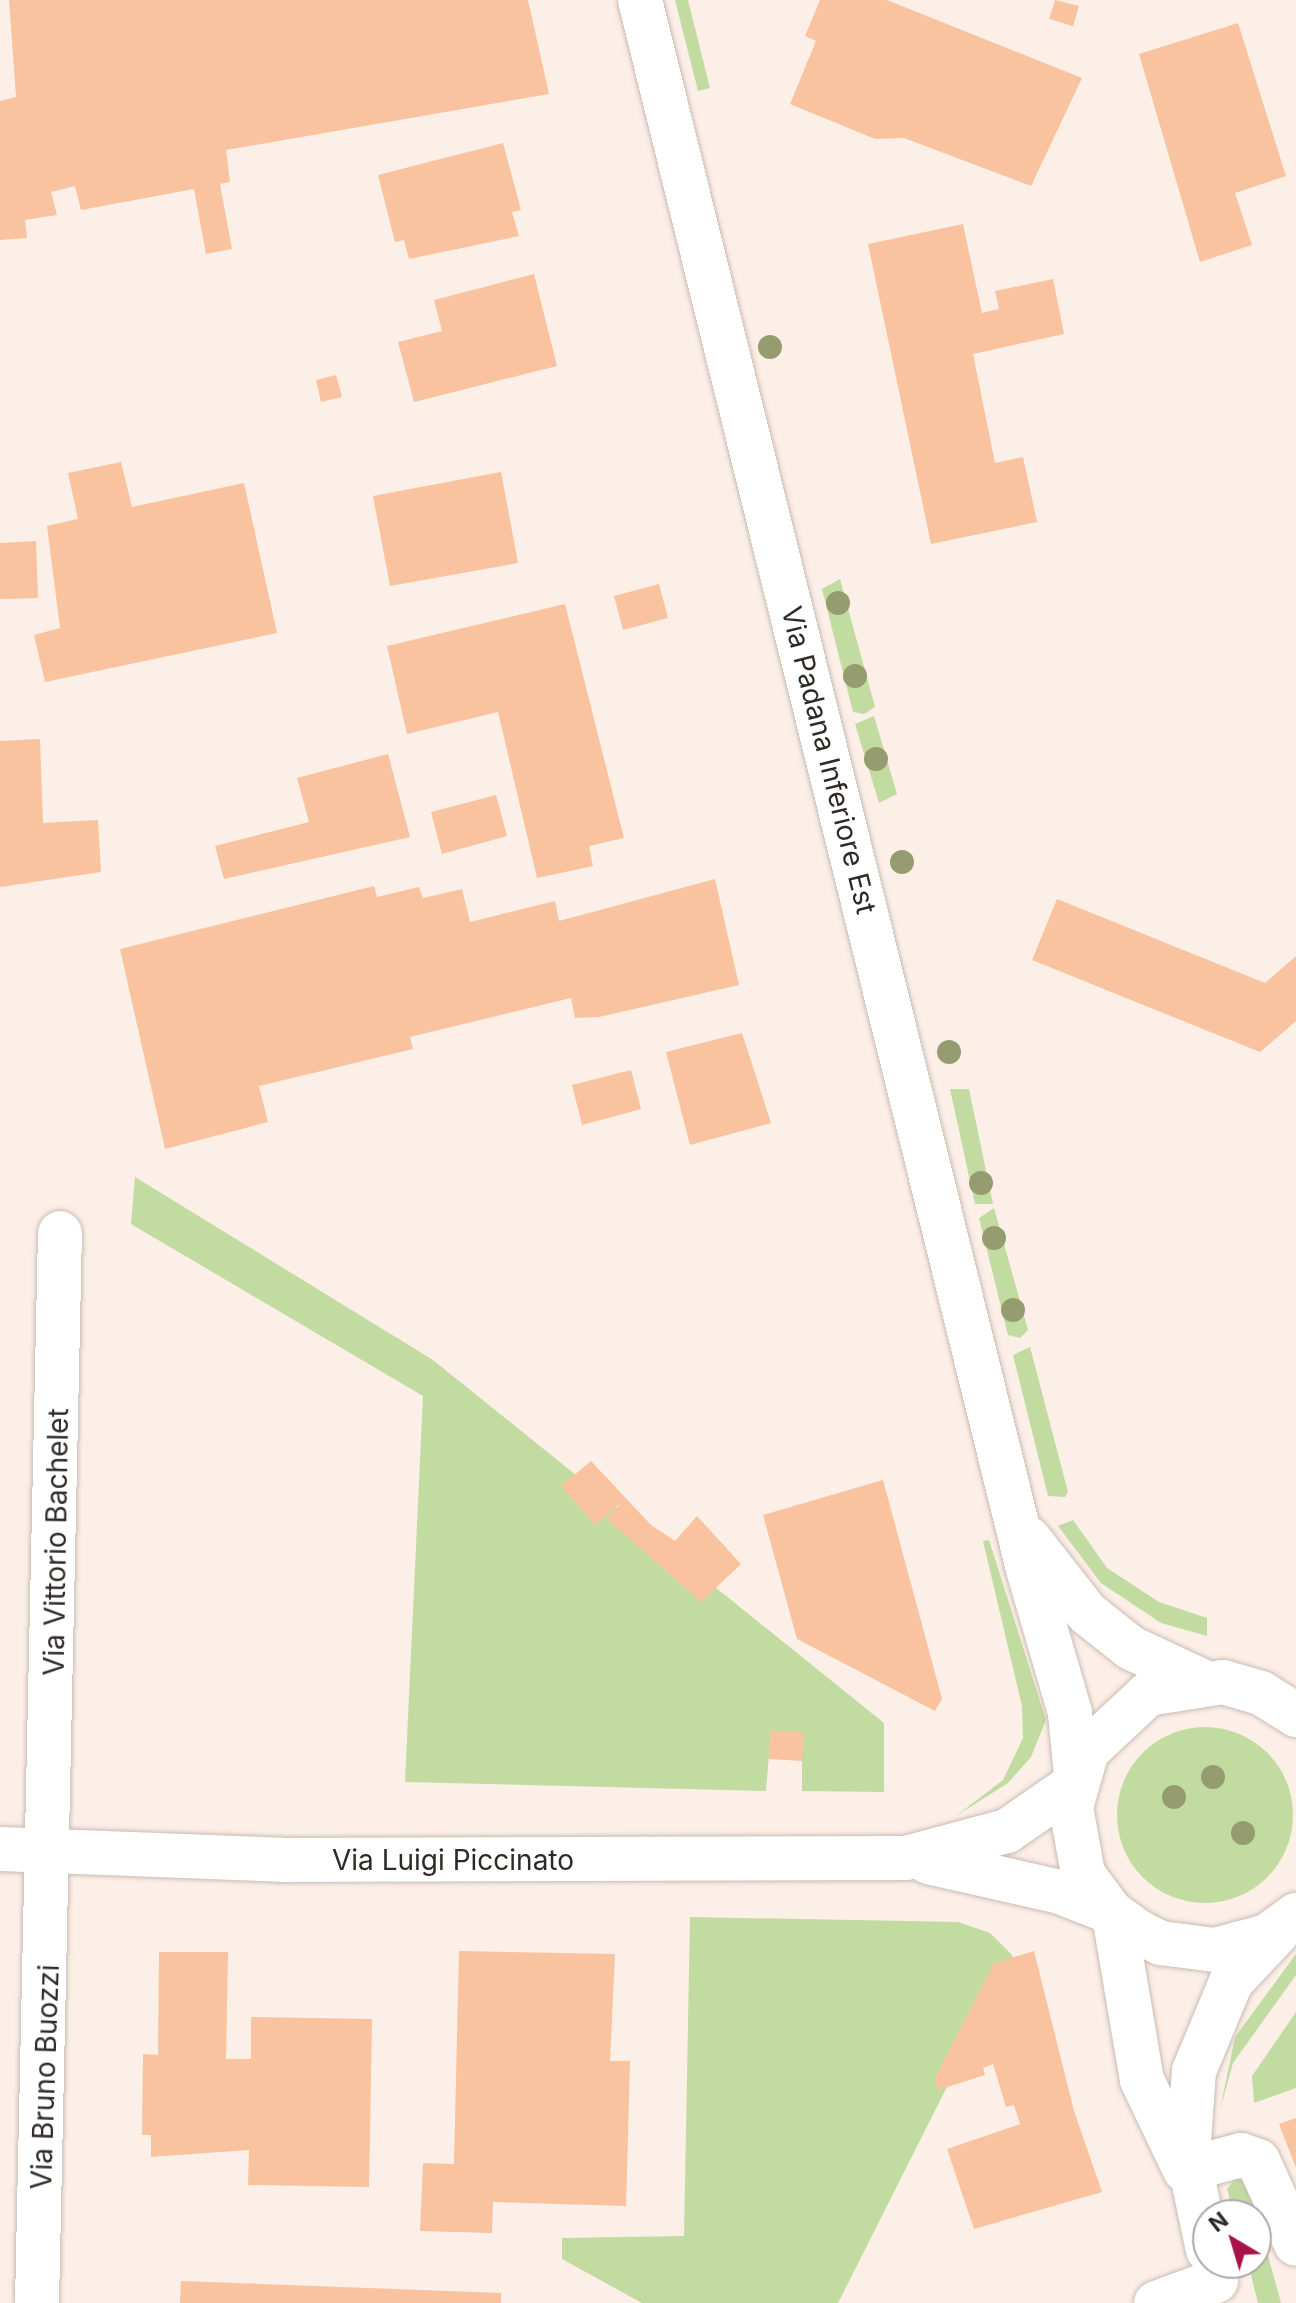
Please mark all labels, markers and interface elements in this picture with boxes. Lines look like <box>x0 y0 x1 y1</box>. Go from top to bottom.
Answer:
street label: Via Padana Inferiore Est <box>774 603 884 917</box>
street label: Via Vittorio Bachelet <box>37 1408 75 1676</box>
street label: Via Luigi Piccinato <box>332 1843 574 1877</box>
street label: Via Bruno Buozzi <box>24 1964 66 2190</box>
north arrow <box>1192 2199 1272 2279</box>
text: N <box>1204 2206 1233 2237</box>

